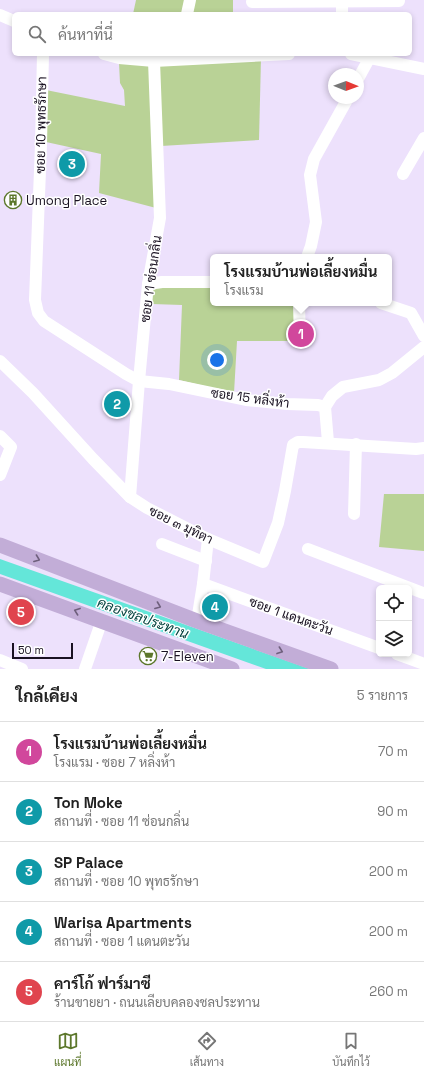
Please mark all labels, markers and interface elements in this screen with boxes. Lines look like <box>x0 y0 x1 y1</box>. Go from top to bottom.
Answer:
search box <box>12 12 412 56</box>
icon: search <box>26 23 48 45</box>
text: ค้นหาที่นี่ <box>58 25 113 44</box>
north arrow <box>328 68 364 104</box>
street label: ซอย 10 พุทธรักษา <box>32 76 51 174</box>
pin: 3 <box>59 149 85 179</box>
building icon: Umong Place <box>3 190 23 210</box>
place label: Umong Place <box>26 192 107 209</box>
street label: ซอย 11 ซ่อนกลิ่น <box>133 234 166 324</box>
popup <box>210 254 392 306</box>
text: โรงแรมบ้านพ่อเลี้ยงหมื่น <box>224 262 378 281</box>
text: โรงแรม <box>224 282 263 299</box>
pin: 1 <box>288 319 314 349</box>
your location <box>207 350 227 370</box>
street label: ซอย 15 หลิ่งห้า <box>210 381 291 412</box>
pin: 2 <box>104 389 130 419</box>
street label: ซอย ๓ มุทิตา <box>146 502 216 549</box>
one-way arrow <box>33 555 40 563</box>
map controls <box>376 585 412 657</box>
button: locate <box>376 585 412 621</box>
pin: 4 <box>202 592 228 622</box>
water label: คลองชลประทาน <box>95 593 191 643</box>
street label: ซอย 1 แดนตะวัน <box>247 593 335 639</box>
pin: 5 <box>8 597 34 627</box>
one-way arrow <box>154 601 161 609</box>
one-way arrow <box>74 608 81 616</box>
button: layers <box>376 621 412 657</box>
scale bar <box>12 641 73 660</box>
text: 50 m <box>18 643 44 657</box>
supermarket icon: 7-Eleven <box>138 646 158 666</box>
one-way arrow <box>276 646 283 654</box>
place label: 7-Eleven <box>161 648 214 665</box>
text: ใกล้เคียง <box>16 685 78 707</box>
text: 5 รายการ <box>357 687 408 704</box>
text: โรงแรมบ้านพ่อเลี้ยงหมื่น <box>54 734 207 753</box>
text: 1 <box>26 743 32 760</box>
text: 70 m <box>378 743 408 760</box>
text: โรงแรม · ซอย 7 หลิ่งห้า <box>54 754 175 771</box>
text: Ton Moke <box>54 793 123 812</box>
text: 2 <box>25 803 33 820</box>
text: 90 m <box>377 803 408 820</box>
text: สถานที่ · ซอย 11 ซ่อนกลิ่น <box>54 813 189 830</box>
text: SP Palace <box>54 853 124 872</box>
text: 3 <box>25 863 33 880</box>
text: 200 m <box>369 863 408 880</box>
text: สถานที่ · ซอย 10 พุทธรักษา <box>54 873 199 890</box>
text: Warisa Apartments <box>54 913 192 932</box>
text: 4 <box>25 923 33 940</box>
text: 200 m <box>369 923 408 940</box>
text: สถานที่ · ซอย 1 แดนตะวัน <box>54 933 190 950</box>
text: คาร์โก้ ฟาร์มาซี <box>54 974 151 993</box>
text: 5 <box>25 983 33 1000</box>
text: 260 m <box>369 983 408 1000</box>
text: ร้านขายยา · ถนนเลียบคลองชลประทาน <box>54 994 260 1011</box>
tab: แผนที่ <box>54 1030 82 1069</box>
tab: เส้นทาง <box>190 1030 224 1069</box>
tab: บันทึกไว้ <box>332 1030 370 1069</box>

